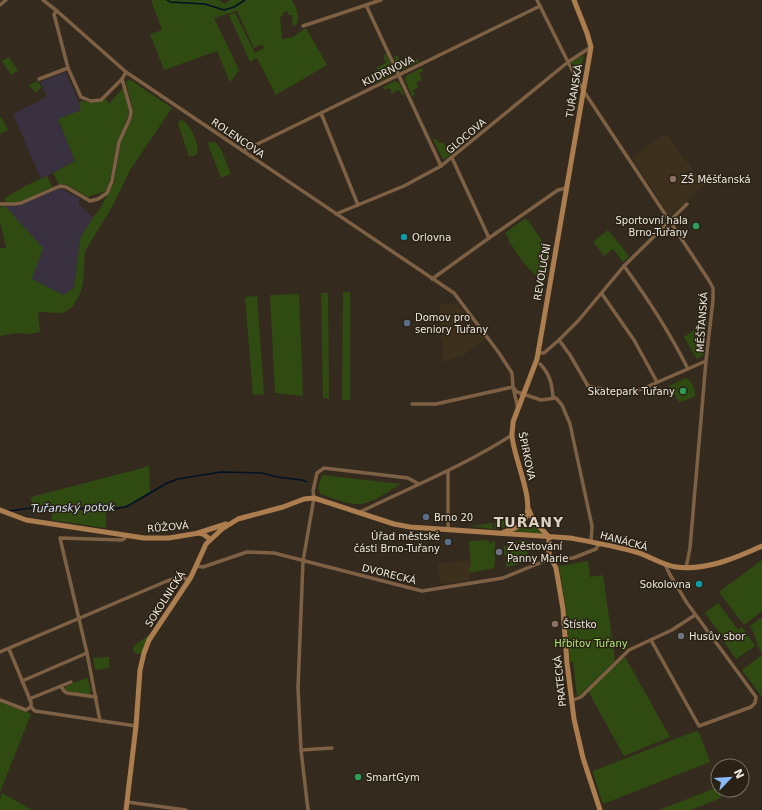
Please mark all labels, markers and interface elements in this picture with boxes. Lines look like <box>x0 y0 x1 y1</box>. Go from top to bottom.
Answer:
street label: KUDRNOVA <box>360 54 416 88</box>
street label: TUŘANSKÁ <box>563 63 584 119</box>
street label: ROLENCOVA <box>209 116 267 160</box>
street label: GLOCOVA <box>444 116 488 156</box>
place label: ZŠ Měšťanská <box>681 173 751 185</box>
marker: ZŠ Měšťanská <box>668 174 678 184</box>
place label: Sportovní hala Brno-Tuřany <box>615 215 688 238</box>
marker: Sportovní hala Brno-Tuřany <box>691 221 701 231</box>
marker: Orlovna <box>399 232 409 242</box>
place label: Orlovna <box>412 232 451 243</box>
street label: REVOLUČNÍ <box>531 242 552 301</box>
street label: MĚŠŤANSKÁ <box>693 291 710 353</box>
place label: Domov pro seniory Tuřany <box>415 312 488 335</box>
marker: Domov pro seniory Tuřany <box>402 318 412 328</box>
place label: Skatepark Tuřany <box>588 386 675 397</box>
marker: Skatepark Tuřany <box>678 386 688 396</box>
street label: ŠPIRKOVA <box>517 431 538 481</box>
water label: Tuřanský potok <box>31 501 116 515</box>
marker: Brno 20 <box>421 512 431 522</box>
place label: Brno 20 <box>434 512 473 523</box>
district label: TUŘANY <box>494 514 564 530</box>
street label: RŮŽOVÁ <box>147 519 189 534</box>
street label: HANÁCKÁ <box>599 528 649 553</box>
place label: Úřad městské části Brno-Tuřany <box>354 530 440 554</box>
marker: Úřad městské části Brno-Tuřany <box>443 537 453 547</box>
place label: Zvěstování Panny Marie <box>507 541 568 564</box>
marker: Zvěstování Panny Marie <box>494 547 504 557</box>
street label: DVORECKÁ <box>361 561 418 586</box>
street label: SOKOLNICKÁ <box>142 568 187 629</box>
place label: Sokolovna <box>640 579 691 590</box>
marker: Sokolovna <box>694 579 704 589</box>
place label: Štístko <box>563 618 597 630</box>
marker: Štístko <box>550 619 560 629</box>
marker: Husův sbor <box>676 631 686 641</box>
place label: Husův sbor <box>689 631 746 642</box>
park label: Hřbitov Tuřany <box>554 638 628 649</box>
street label: PRATECKÁ <box>551 655 568 707</box>
north arrow <box>710 758 750 798</box>
text: N <box>731 767 746 781</box>
marker: SmartGym <box>353 772 363 782</box>
place label: SmartGym <box>366 772 420 783</box>

